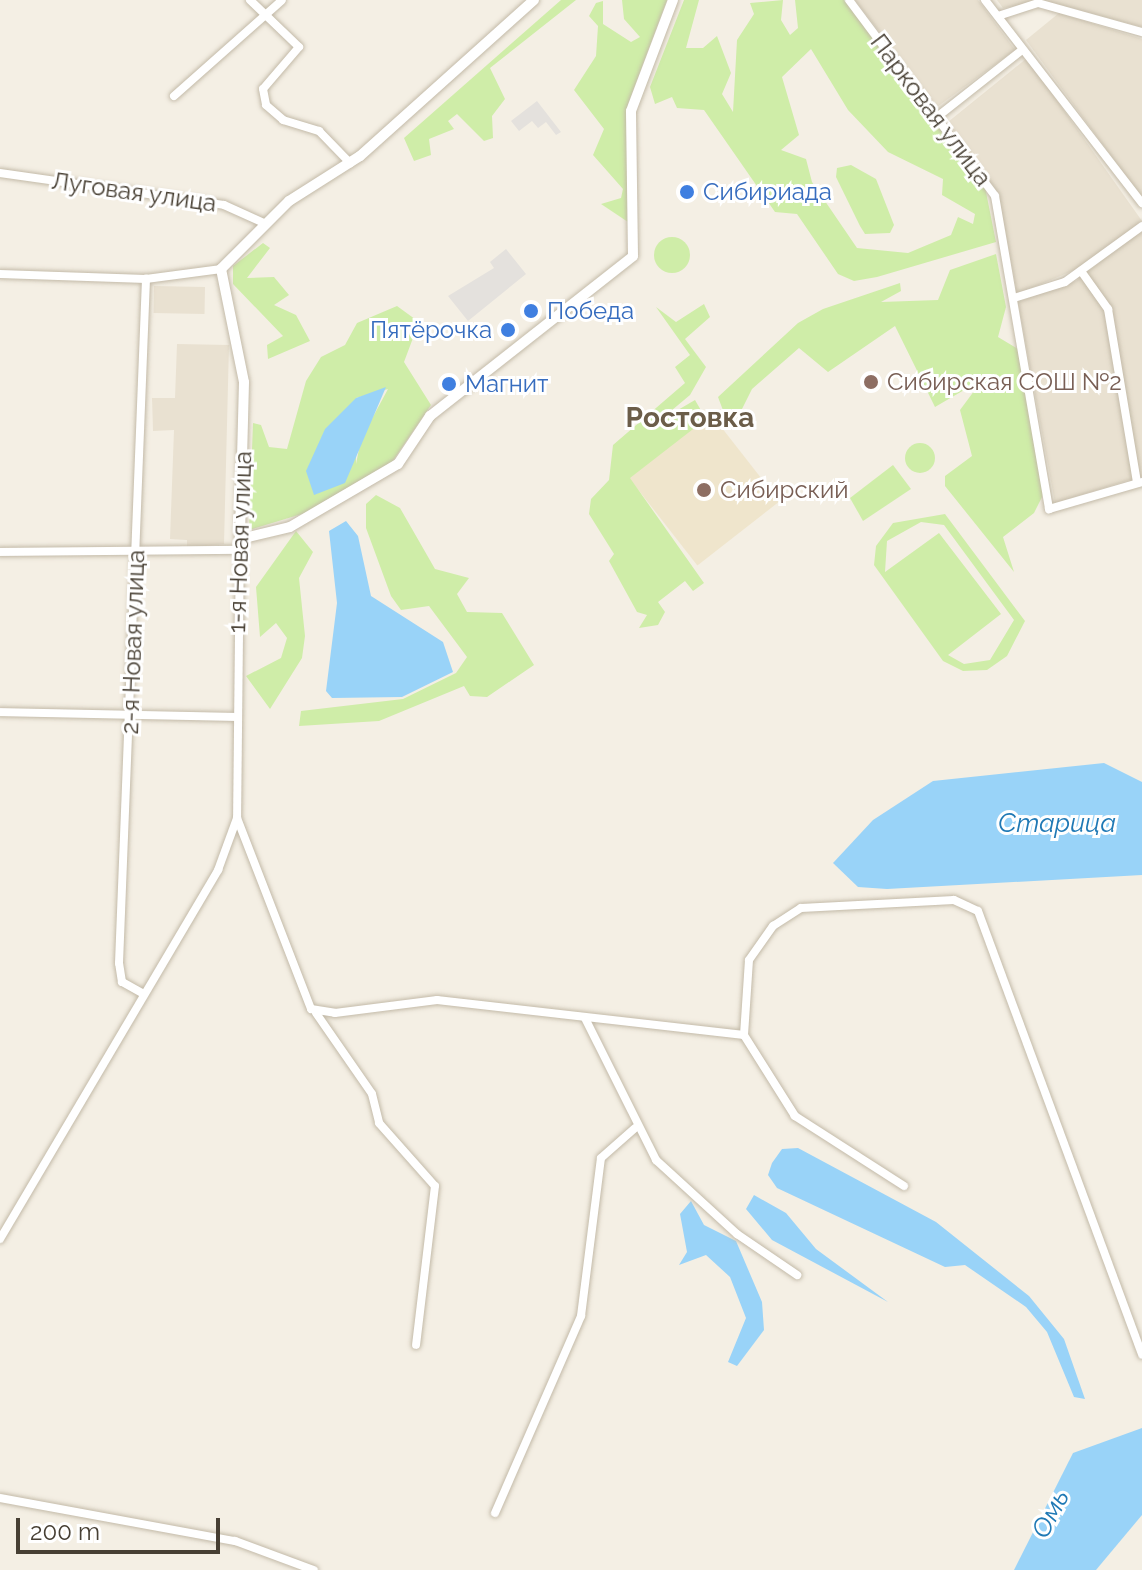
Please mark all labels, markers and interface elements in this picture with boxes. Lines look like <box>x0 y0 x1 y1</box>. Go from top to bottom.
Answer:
street label: Парковая улица <box>864 28 998 192</box>
street label: Луговая улица <box>49 166 219 218</box>
place label: Сибириада <box>703 178 832 206</box>
marker: Сибириада <box>678 183 696 201</box>
place label: Победа <box>547 297 634 325</box>
marker: Победа <box>522 302 540 320</box>
place label: Пятёрочка <box>370 316 492 344</box>
marker: Пятёрочка <box>499 321 517 339</box>
place label: Сибирская СОШ №2 <box>887 368 1122 396</box>
place label: Магнит <box>465 370 548 398</box>
marker: Сибирская СОШ №2 <box>862 373 880 391</box>
marker: Магнит <box>440 375 458 393</box>
district label: Ростовка <box>626 401 754 435</box>
street label: 1-я Новая улица <box>222 450 258 634</box>
place label: Сибирский <box>720 476 849 504</box>
marker: Сибирский <box>695 481 713 499</box>
street label: 2-я Новая улица <box>115 549 151 735</box>
water label: Старица <box>998 808 1116 840</box>
water label: Омь <box>1025 1484 1077 1544</box>
scale bar <box>20 1502 224 1552</box>
text: 200 m <box>30 1517 100 1546</box>

